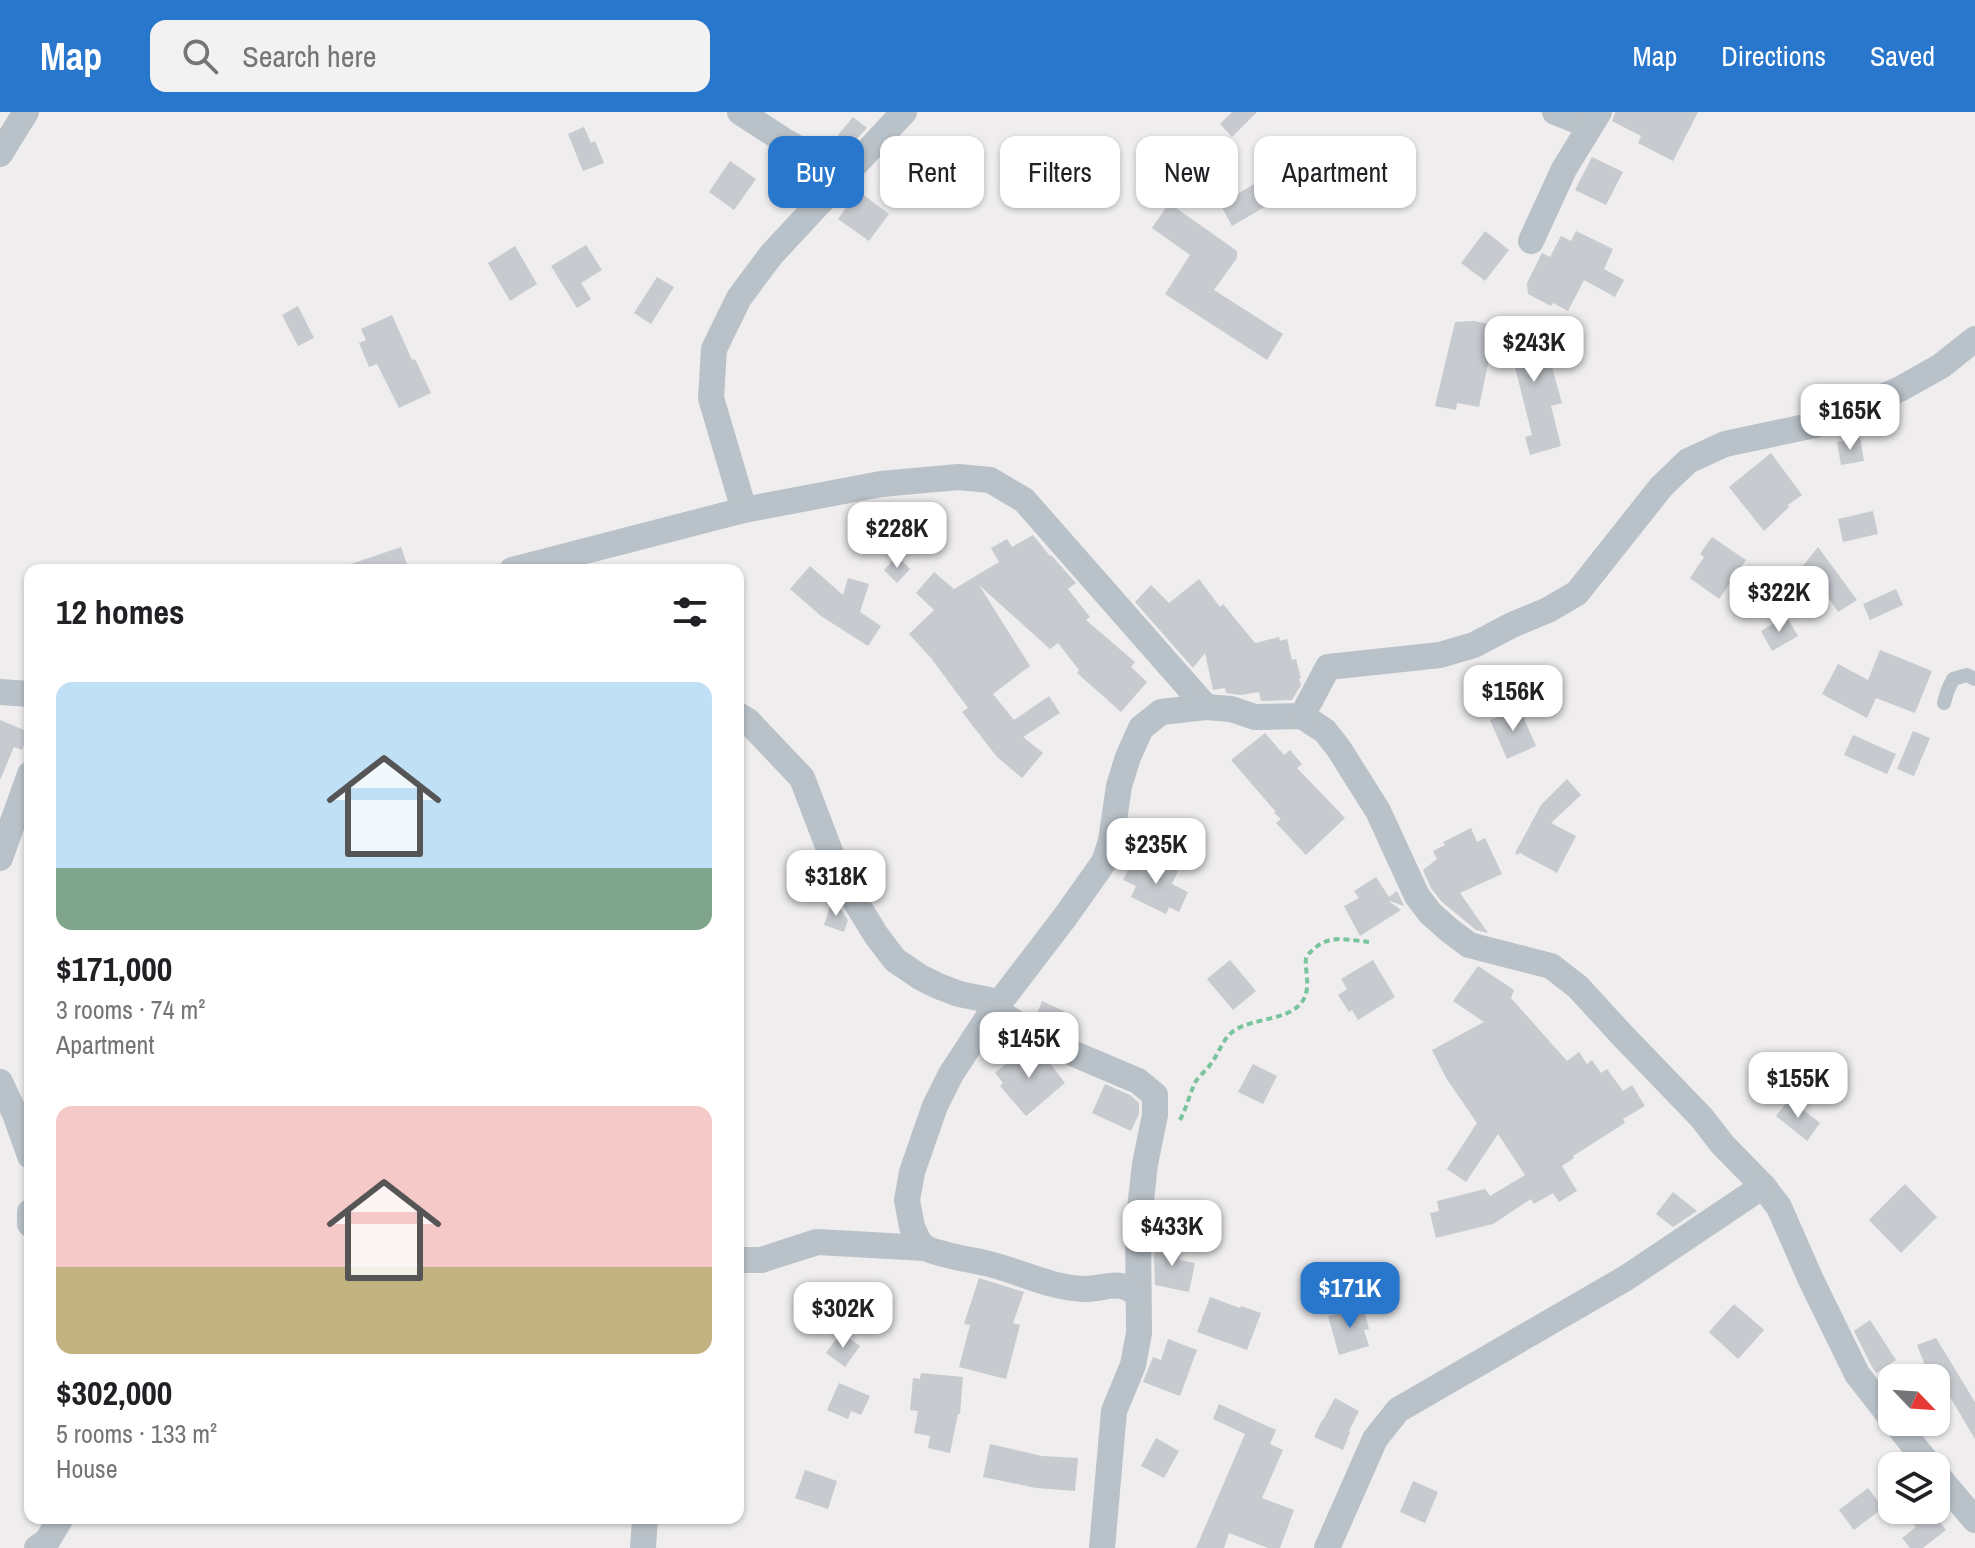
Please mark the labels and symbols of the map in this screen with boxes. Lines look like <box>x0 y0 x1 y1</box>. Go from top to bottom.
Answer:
pin: $243K <box>1478 316 1590 384</box>
pin: $165K <box>1794 384 1906 452</box>
pin: $228K <box>841 502 953 570</box>
pin: $322K <box>1723 566 1835 634</box>
pin: $156K <box>1457 665 1569 733</box>
pin: $235K <box>1100 818 1212 886</box>
pin: $318K <box>780 850 892 918</box>
pin: $145K <box>973 1012 1085 1080</box>
pin: $155K <box>1742 1052 1854 1120</box>
pin: $433K <box>1116 1200 1228 1268</box>
pin: $171K <box>1294 1262 1406 1330</box>
pin: $302K <box>787 1282 899 1350</box>
north arrow <box>1878 1364 1950 1436</box>

